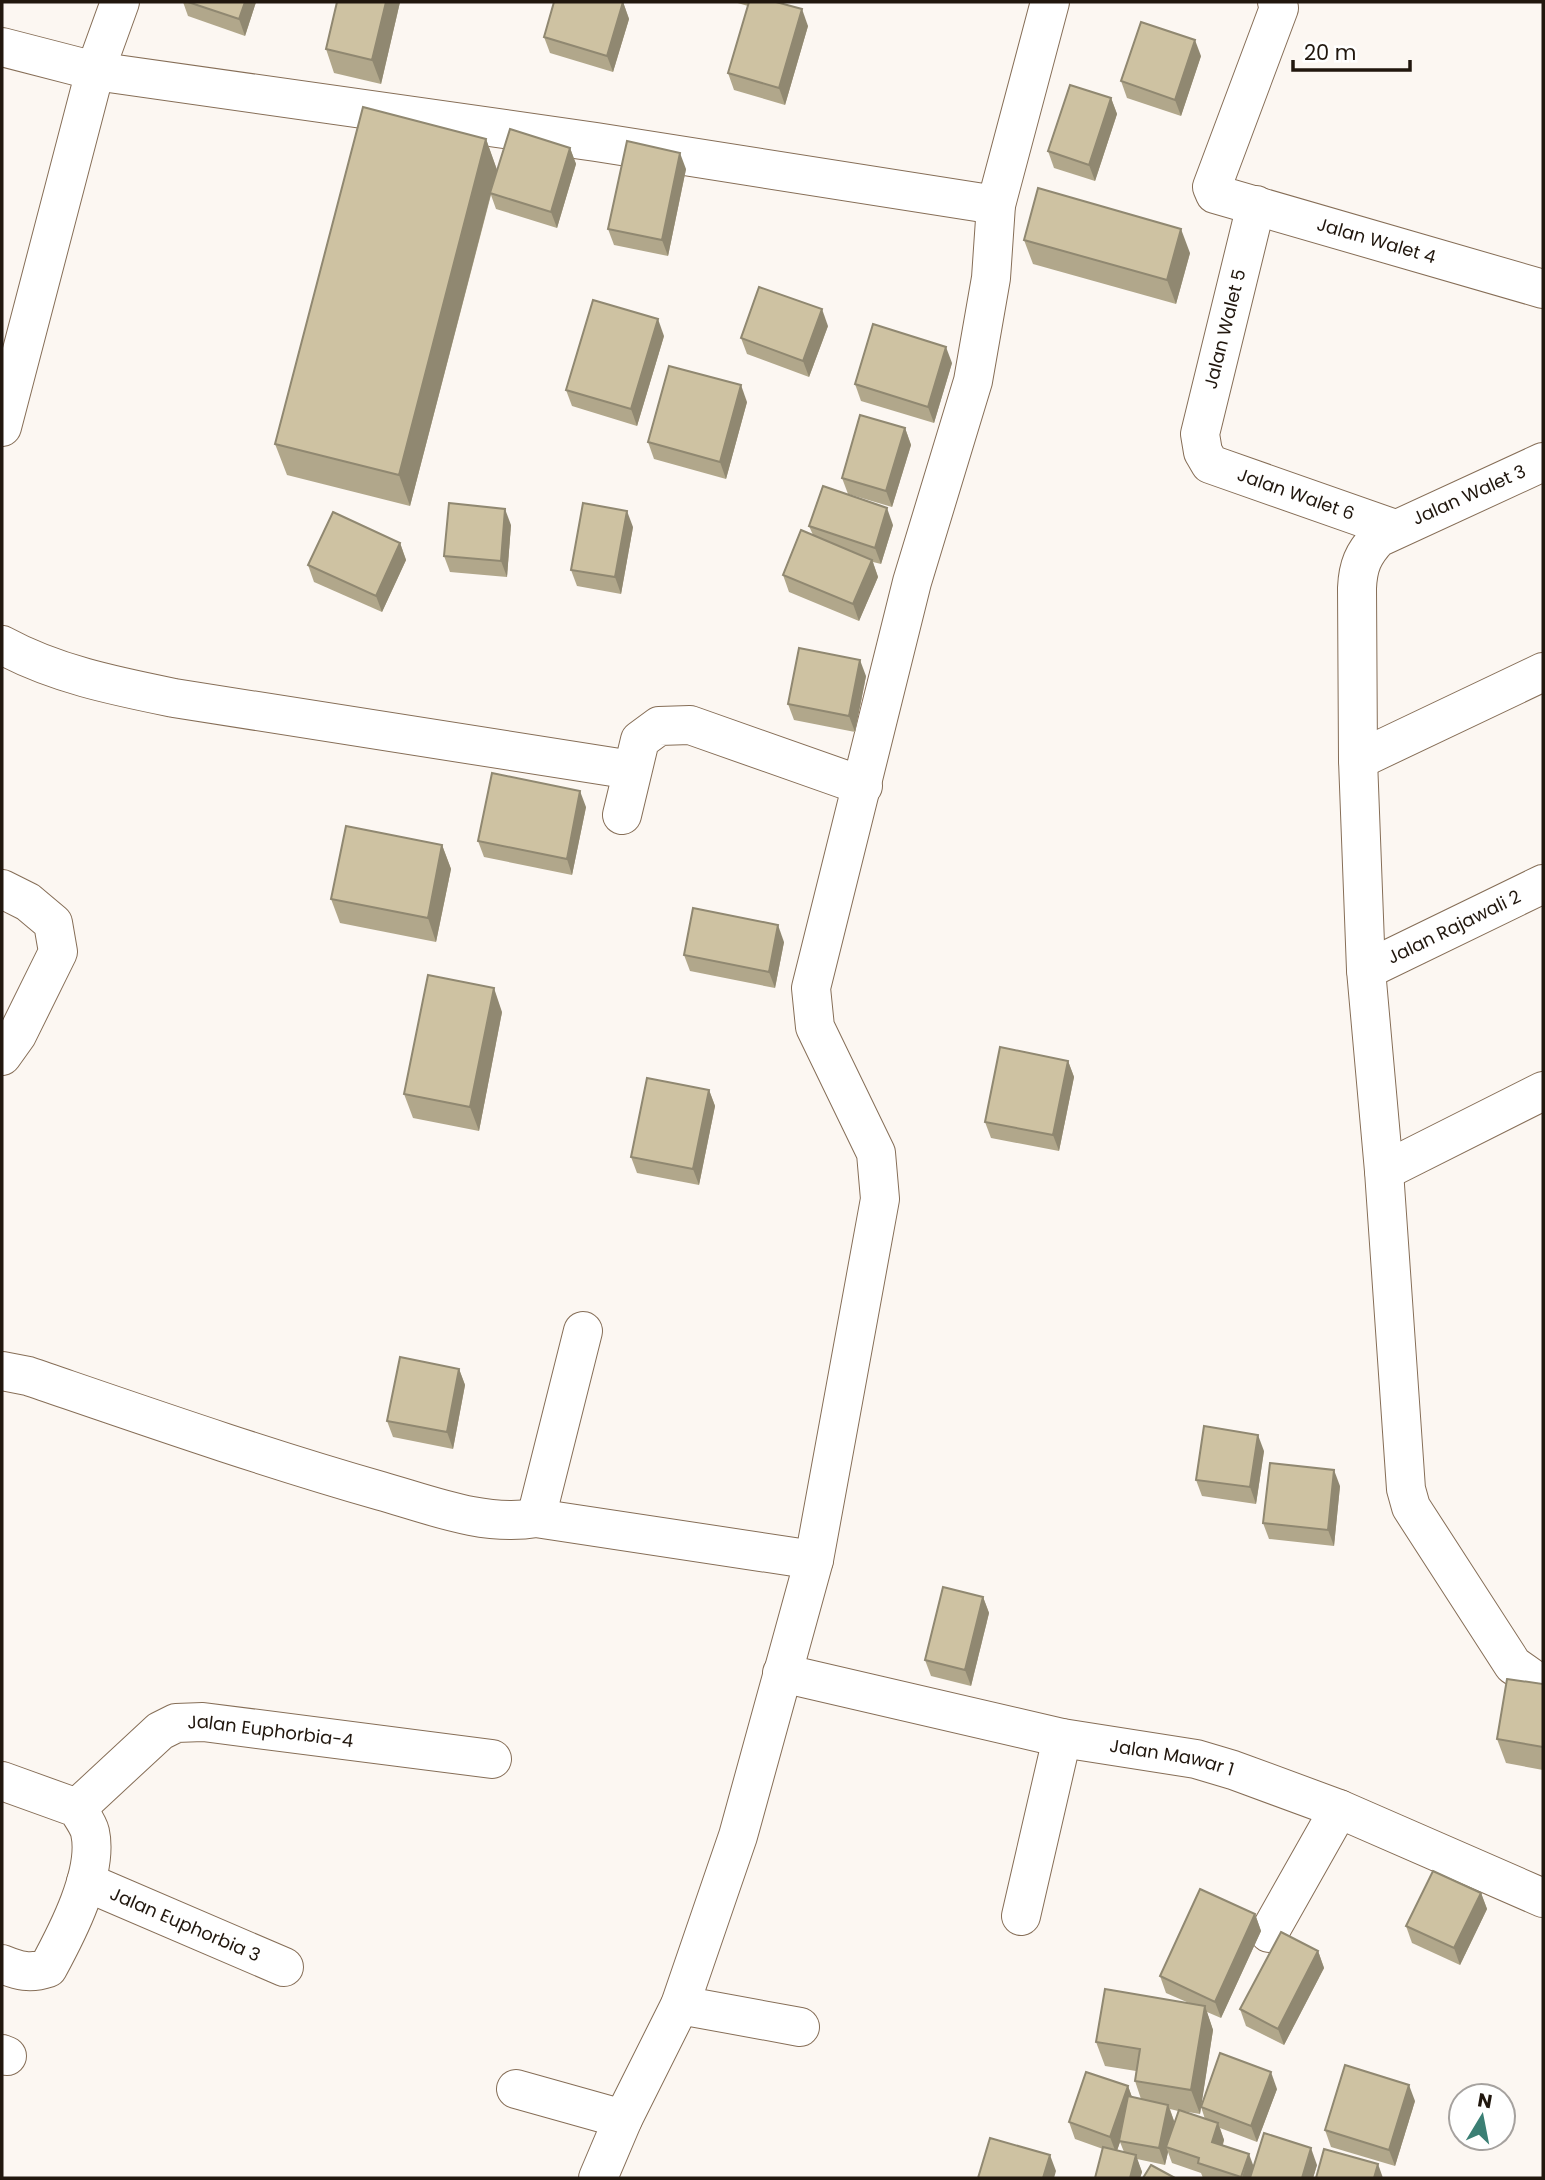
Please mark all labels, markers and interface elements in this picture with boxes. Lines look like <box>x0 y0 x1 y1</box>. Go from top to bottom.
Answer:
scale bar <box>1293 28 1410 72</box>
text: 20 m <box>1304 38 1357 67</box>
street label: Jalan Walet 4 <box>1314 211 1439 269</box>
street label: Jalan Walet 5 <box>1198 266 1251 391</box>
street label: Jalan Walet 3 <box>1408 458 1530 531</box>
street label: Jalan Walet 6 <box>1234 462 1358 526</box>
street label: Jalan Rajawali 2 <box>1383 884 1525 970</box>
street label: Jalan Euphorbia-4 <box>187 1709 355 1753</box>
street label: Jalan Mawar 1 <box>1108 1733 1237 1782</box>
street label: Jalan Euphorbia 3 <box>106 1881 265 1968</box>
north arrow <box>1447 2082 1517 2152</box>
text: N <box>1475 2086 1494 2115</box>

